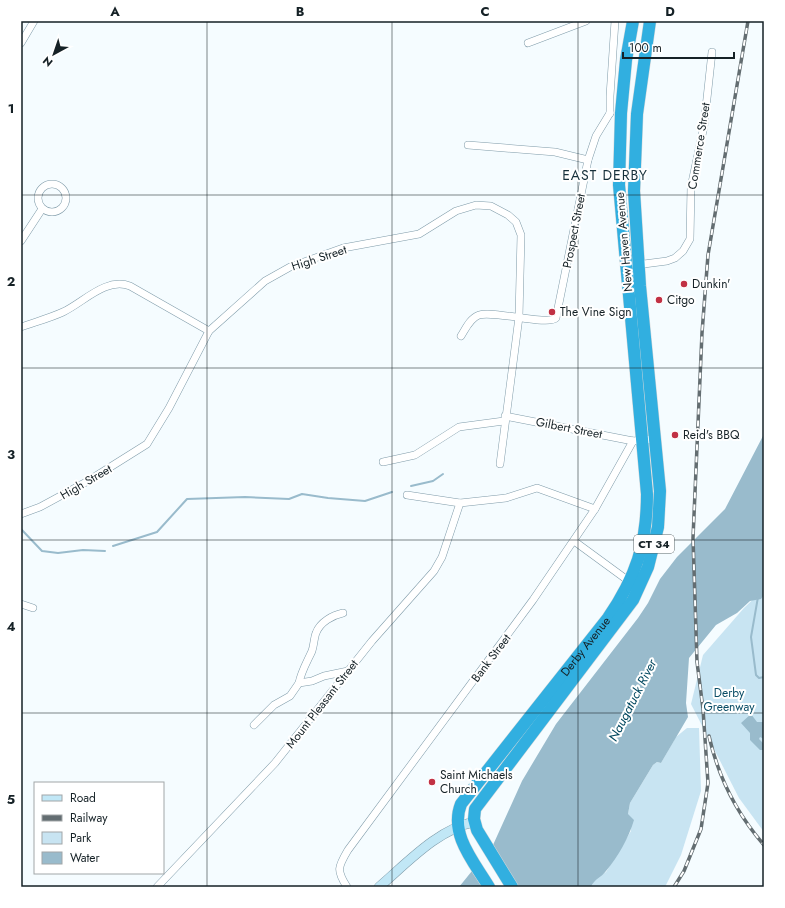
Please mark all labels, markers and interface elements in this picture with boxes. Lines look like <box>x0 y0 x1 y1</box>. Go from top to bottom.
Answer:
text: A <box>109 2 120 21</box>
text: B <box>296 2 305 21</box>
text: C <box>480 2 490 21</box>
text: D <box>665 2 675 21</box>
north arrow <box>34 34 74 74</box>
scale bar <box>623 34 734 60</box>
text: 100 m <box>629 39 662 57</box>
text: N <box>39 53 56 71</box>
text: 1 <box>8 99 14 118</box>
street label: Commerce Street <box>683 101 715 191</box>
district label: EAST DERBY <box>562 165 648 185</box>
street label: New Haven Avenue <box>611 191 637 293</box>
street label: Prospect Street <box>558 192 590 270</box>
street label: High Street <box>289 241 349 275</box>
text: 2 <box>7 272 15 291</box>
place label: Dunkin' <box>692 275 731 293</box>
marker: Dunkin' <box>679 279 689 289</box>
place label: Citgo <box>667 291 695 309</box>
marker: Citgo <box>654 295 664 305</box>
place label: The Vine Sign <box>560 303 632 321</box>
marker: The Vine Sign <box>547 307 557 317</box>
street label: Gilbert Street <box>534 413 604 443</box>
place label: Reid's BBQ <box>683 426 740 444</box>
marker: Reid's BBQ <box>670 430 680 440</box>
text: 3 <box>7 445 15 464</box>
street label: High Street <box>57 460 115 504</box>
road number: CT 34 <box>634 535 674 553</box>
street label: Derby Avenue <box>556 613 615 680</box>
text: 4 <box>6 617 16 636</box>
street label: Bank Street <box>467 630 515 686</box>
water label: Naugatuck River <box>604 655 662 744</box>
street label: Mount Pleasant Street <box>281 656 363 752</box>
park label: Derby Greenway <box>704 684 755 716</box>
place label: Saint Michaels Church <box>440 766 513 798</box>
marker: Saint Michaels Church <box>427 777 437 787</box>
legend <box>34 782 164 874</box>
text: Road <box>70 789 96 807</box>
text: 5 <box>7 790 15 809</box>
text: Railway <box>70 809 108 827</box>
text: Park <box>70 829 92 847</box>
text: Water <box>70 849 101 867</box>

